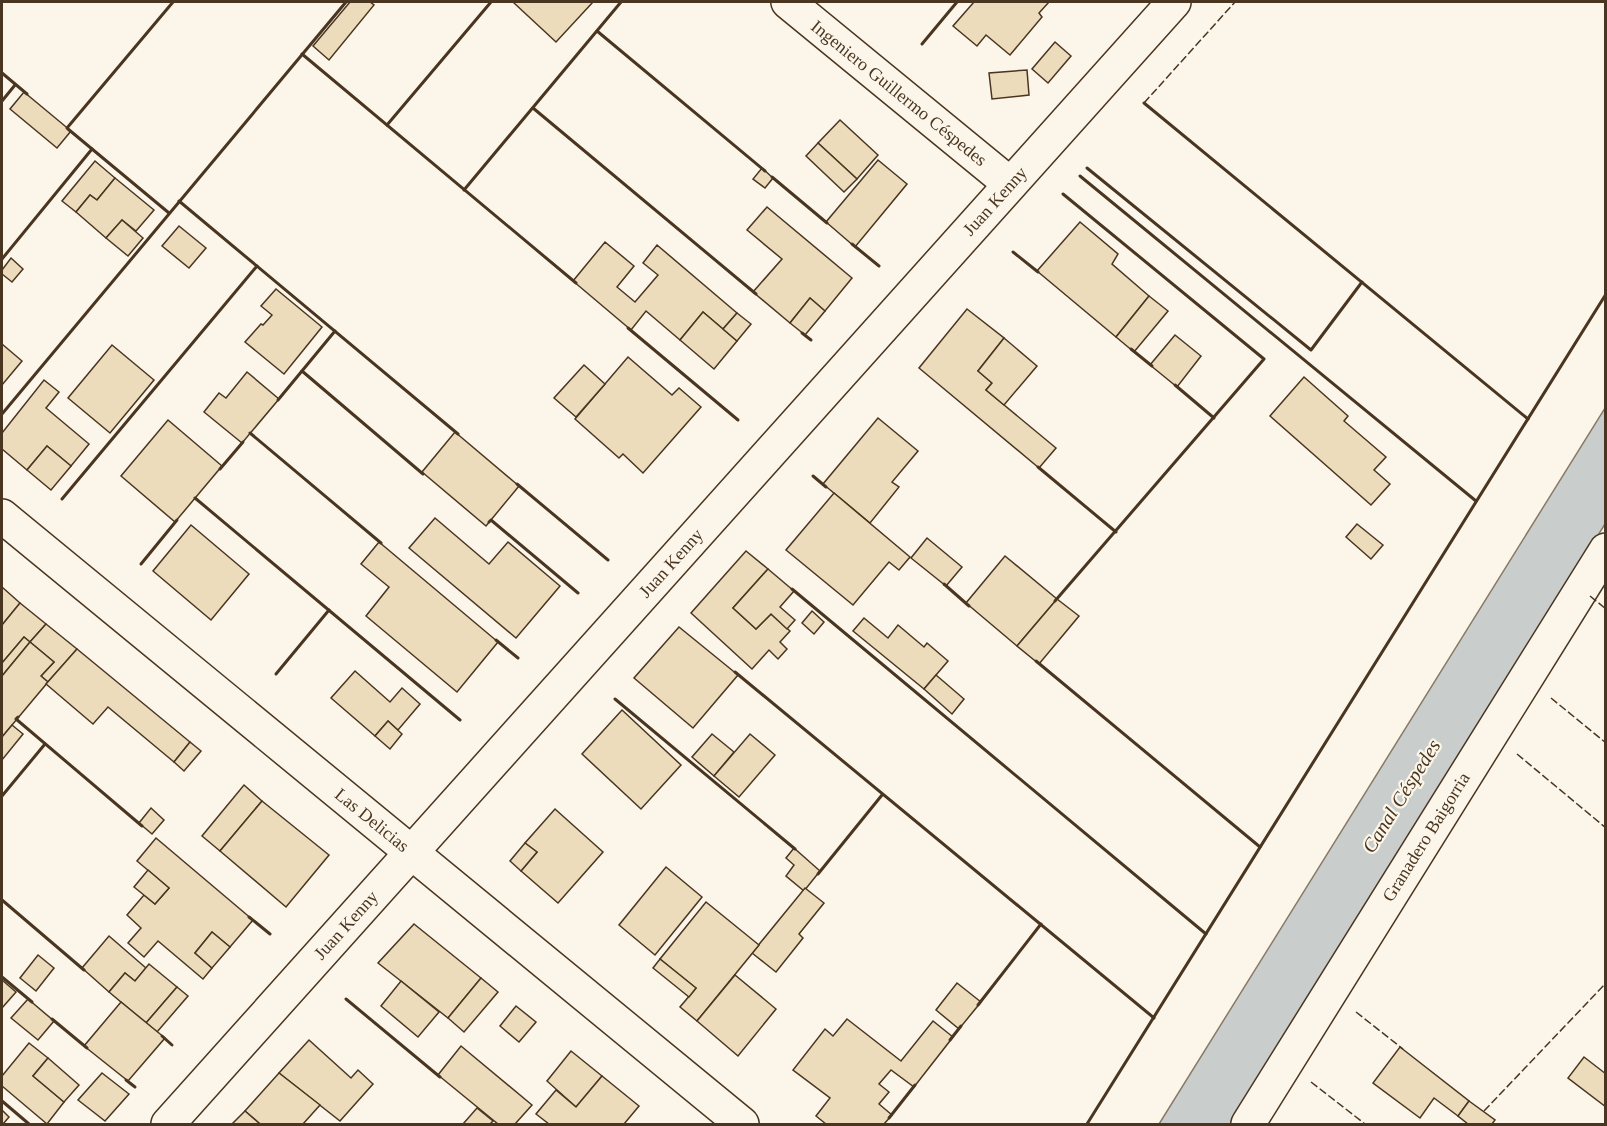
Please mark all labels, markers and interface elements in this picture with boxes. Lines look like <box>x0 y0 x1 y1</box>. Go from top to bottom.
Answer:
street label: Ingeniero Guillermo Céspedes <box>807 16 991 170</box>
street label: Juan Kenny <box>959 163 1031 239</box>
street label: Juan Kenny <box>635 525 707 601</box>
water label: Canal Céspedes <box>1357 735 1446 857</box>
street label: Granadero Baigorria <box>1378 769 1474 905</box>
street label: Las Delicias <box>331 784 413 856</box>
street label: Juan Kenny <box>310 887 382 963</box>

